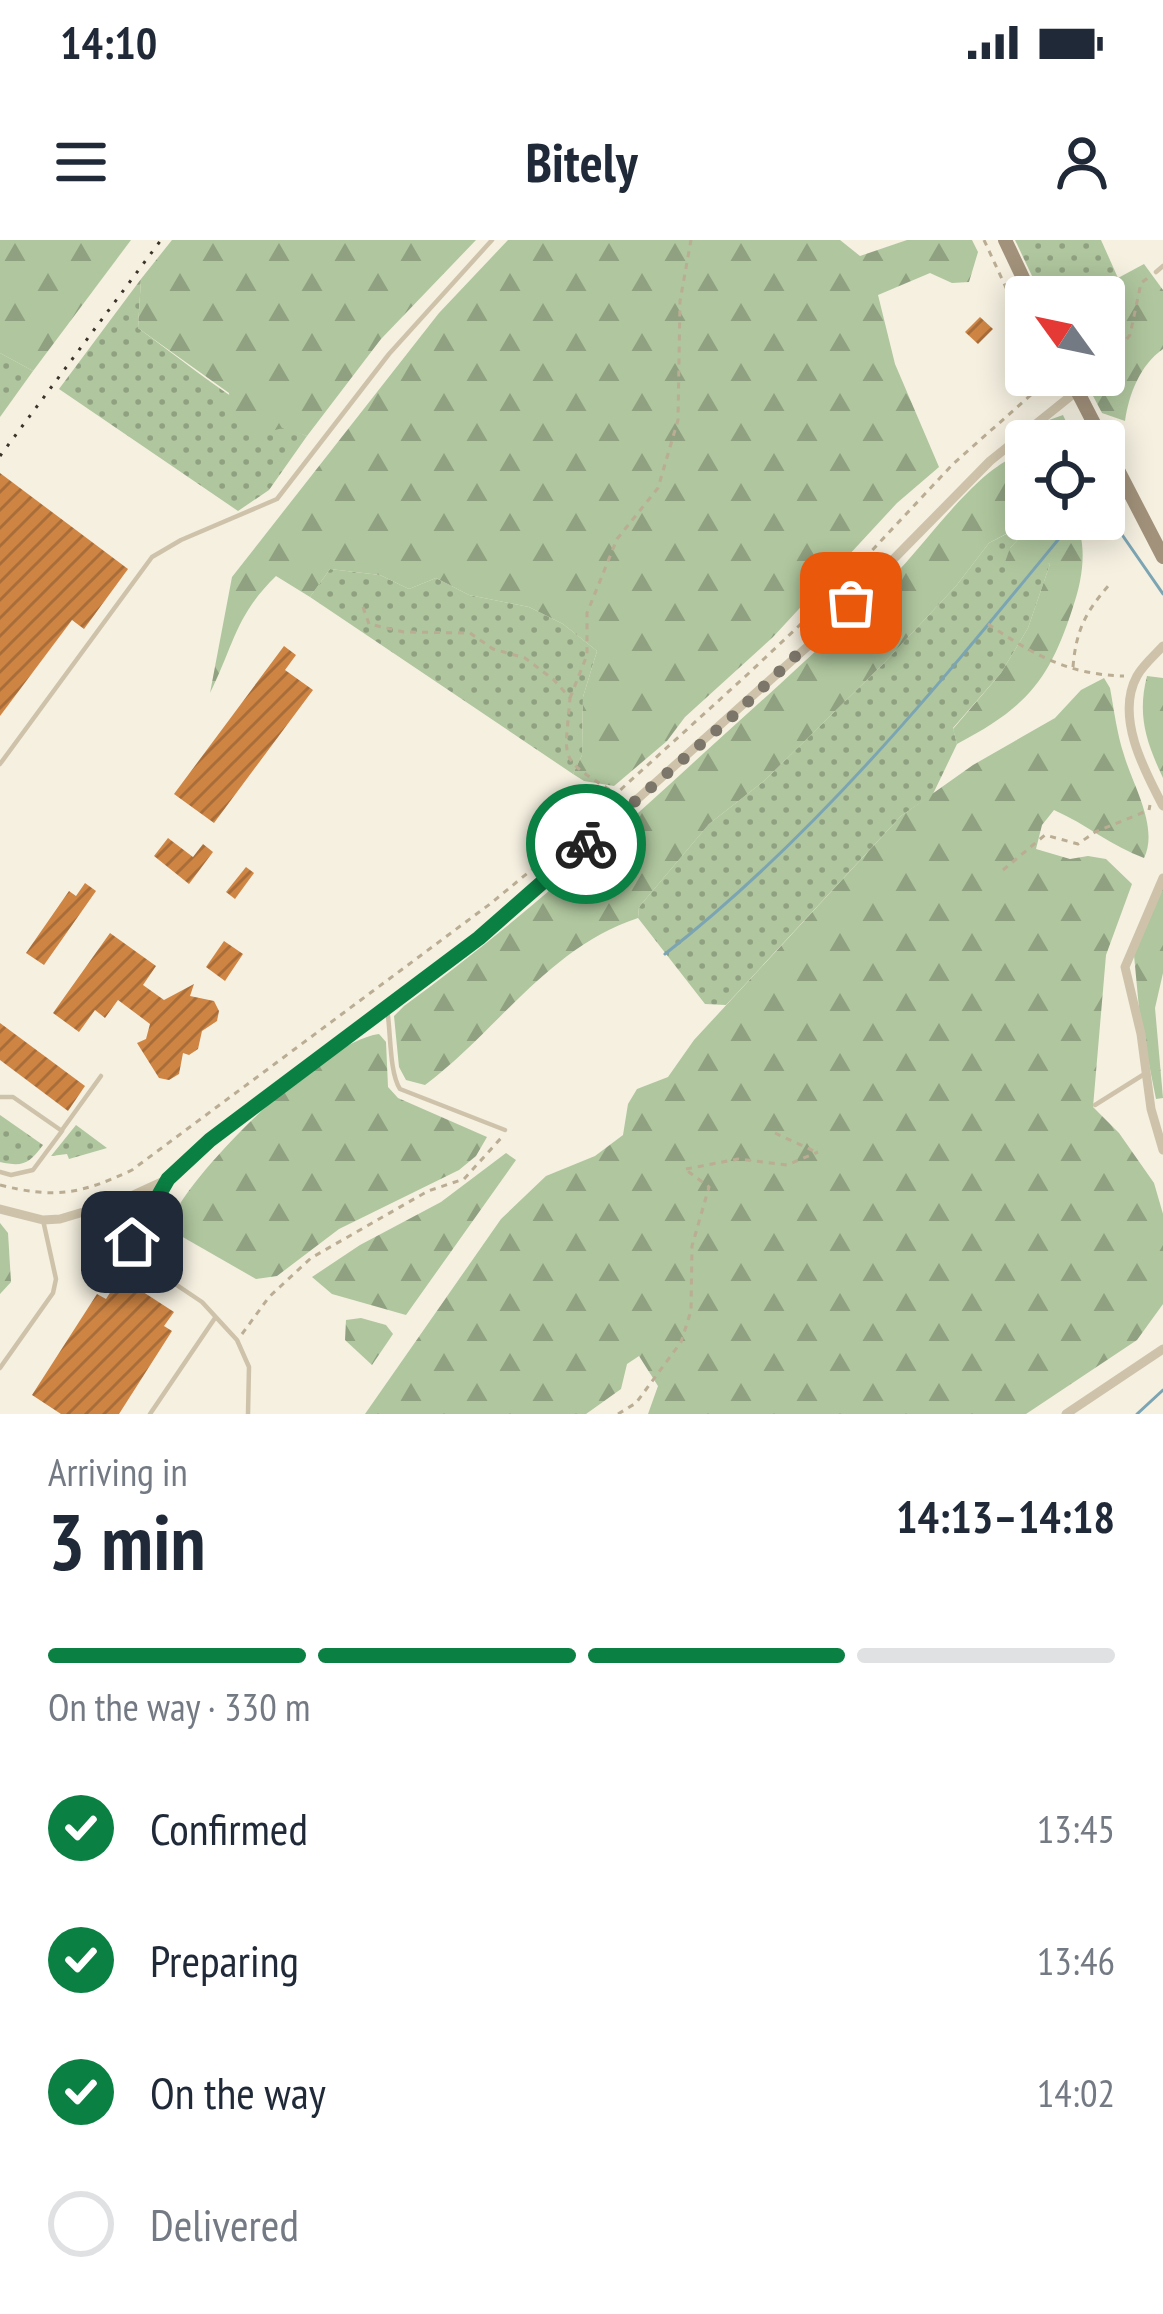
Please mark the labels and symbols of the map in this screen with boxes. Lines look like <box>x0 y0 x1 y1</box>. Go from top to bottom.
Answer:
north arrow <box>1005 276 1125 396</box>
pin <box>800 552 902 654</box>
courier <box>526 784 646 904</box>
pin <box>81 1191 183 1293</box>

